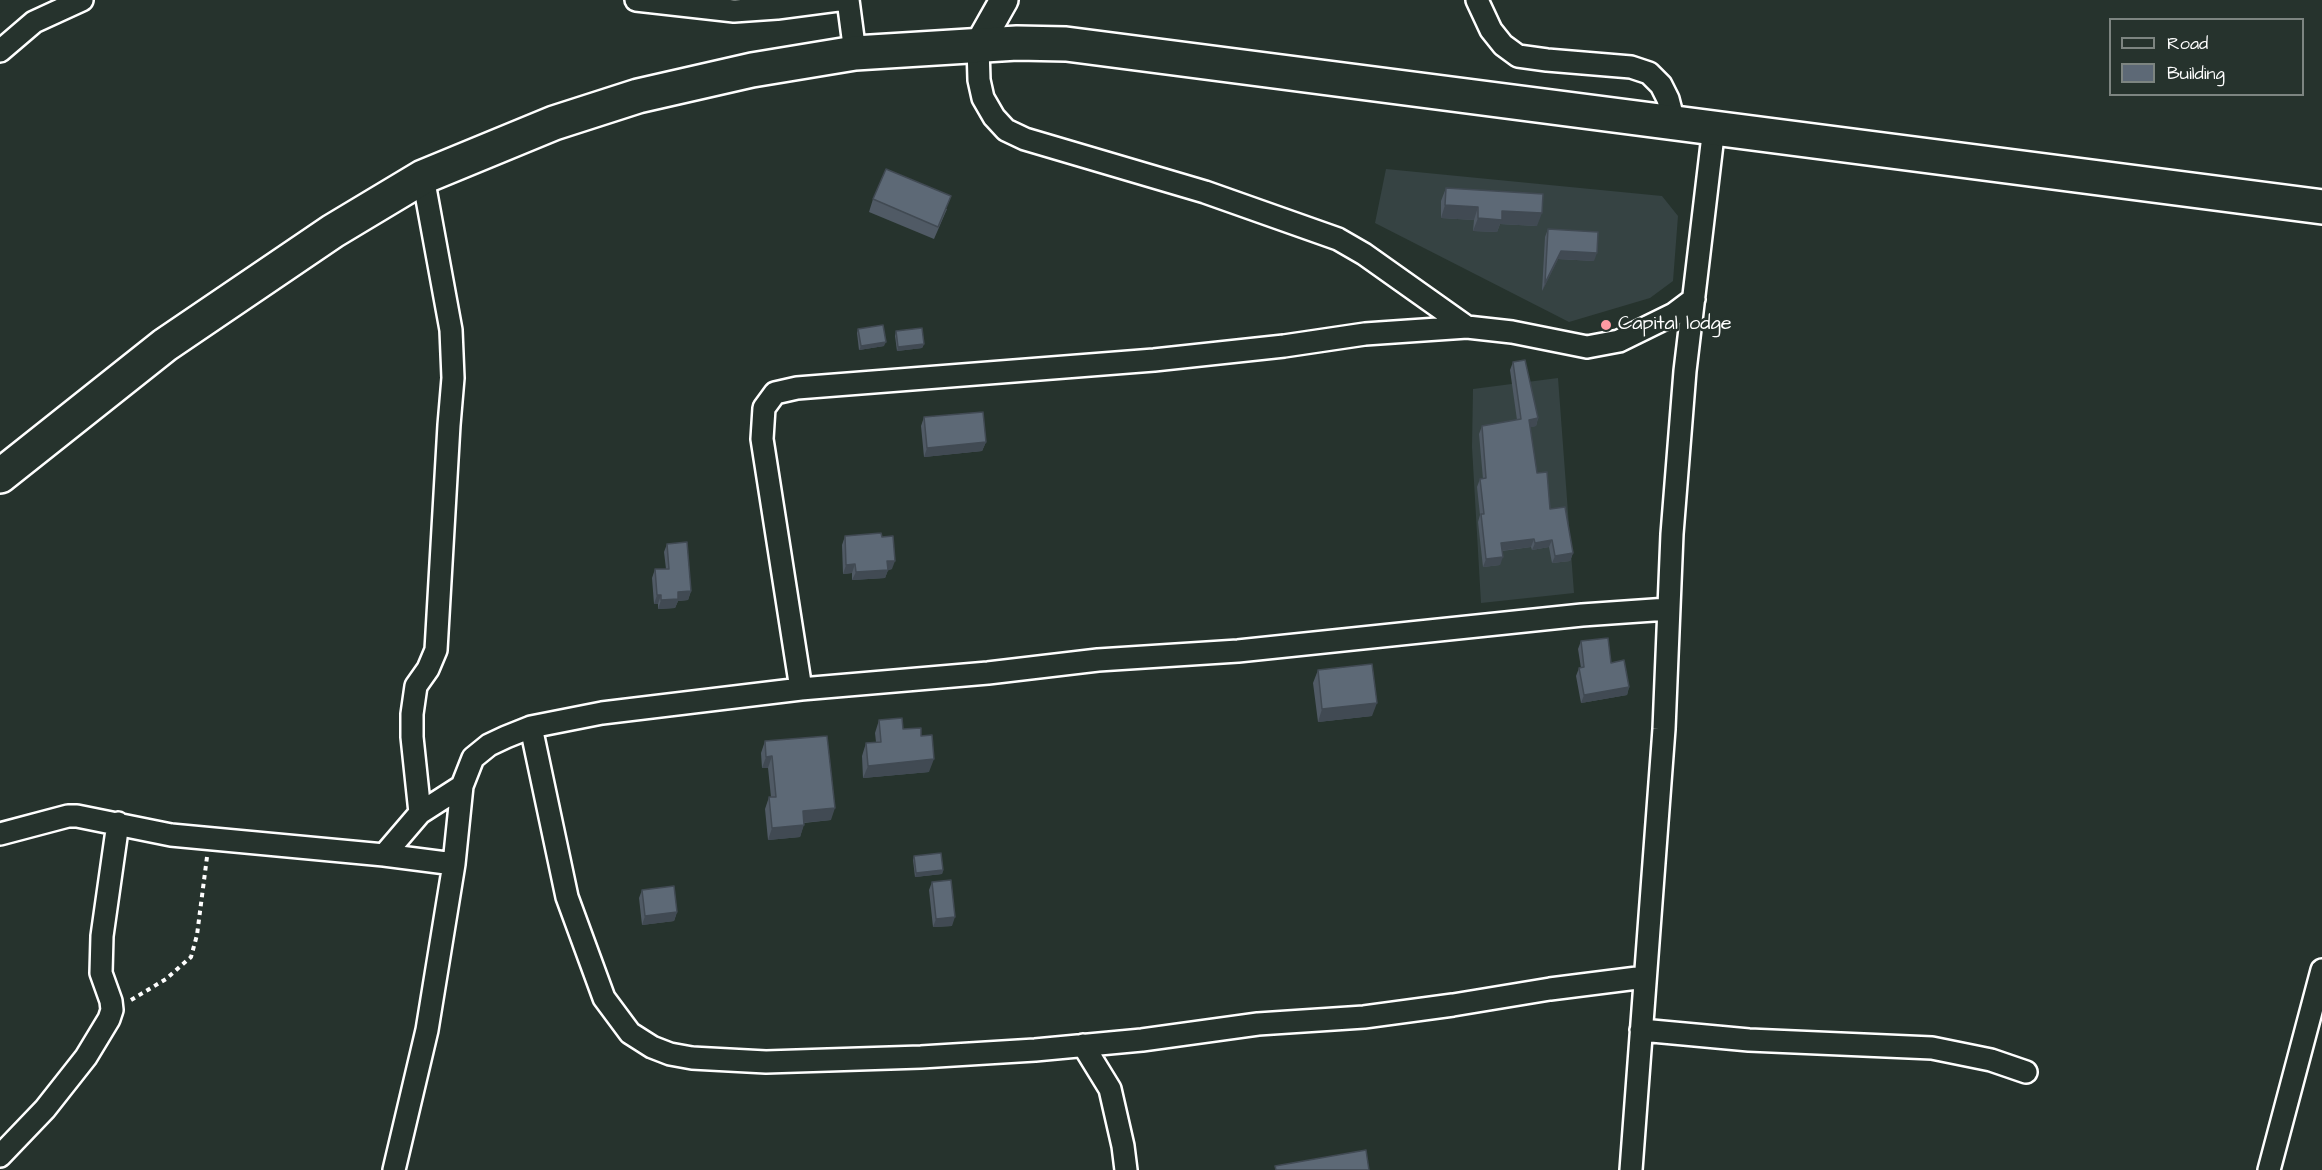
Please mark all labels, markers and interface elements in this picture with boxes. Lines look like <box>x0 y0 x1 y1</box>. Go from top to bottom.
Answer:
legend <box>2109 18 2304 96</box>
text: Road <box>2167 31 2208 56</box>
text: Building <box>2167 61 2225 86</box>
place label: Capital lodge <box>1618 313 1732 337</box>
marker: Capital lodge <box>1599 318 1613 332</box>

